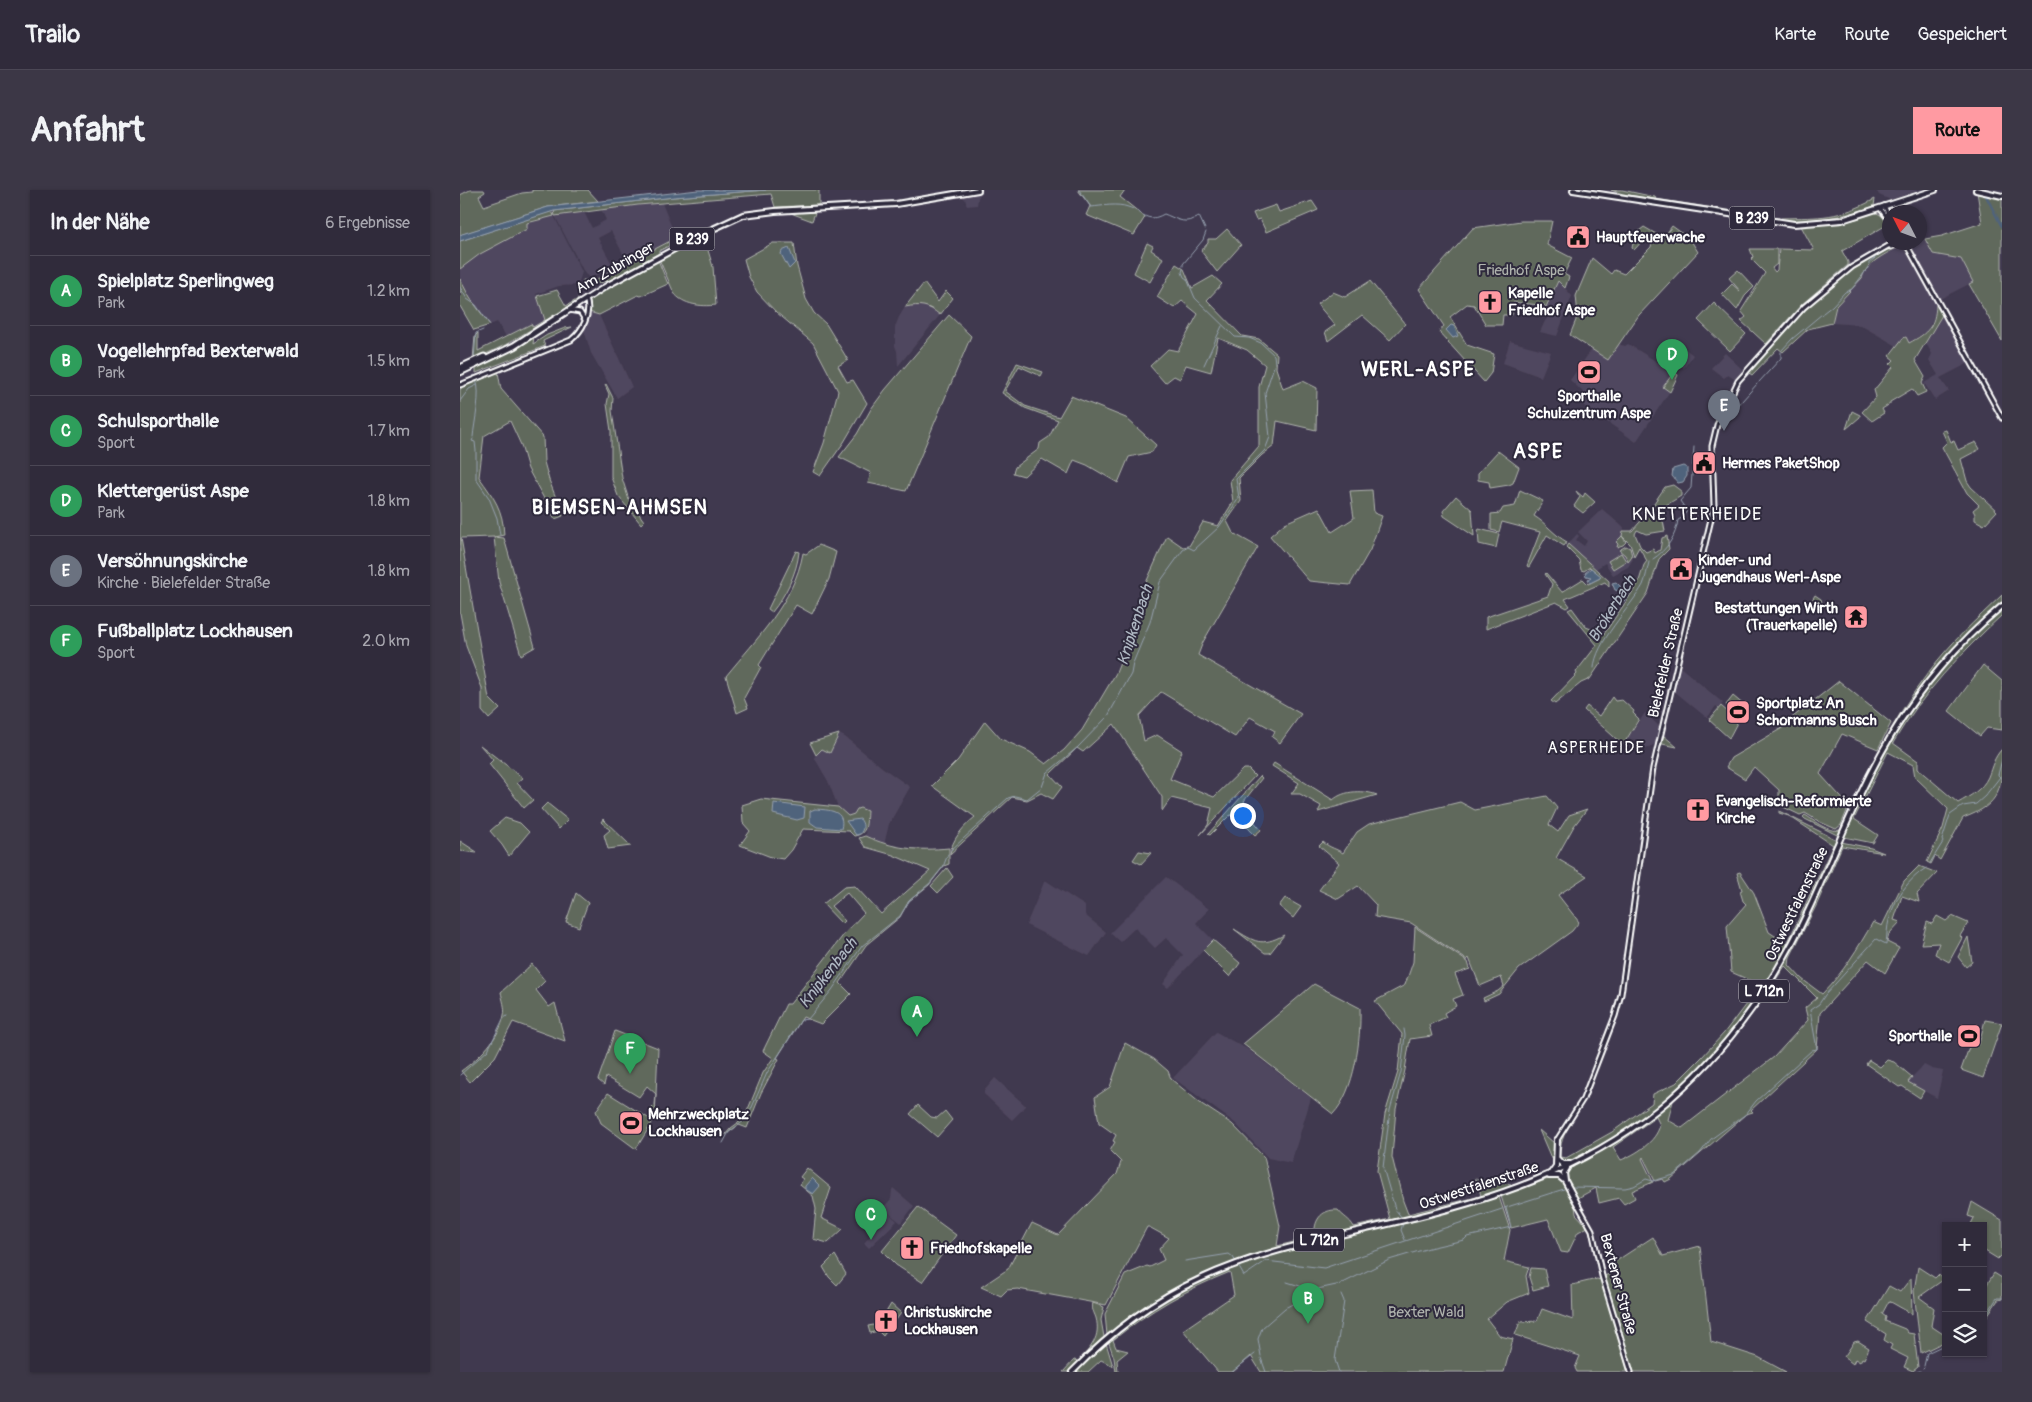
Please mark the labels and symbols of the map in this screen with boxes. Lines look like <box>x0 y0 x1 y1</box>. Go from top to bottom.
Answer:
north arrow <box>1882 205 1927 250</box>
road number: B 239 <box>1730 206 1774 230</box>
public building icon: Hauptfeuerwache <box>1565 224 1591 250</box>
road number: B 239 <box>670 228 714 251</box>
place label: Hauptfeuerwache <box>1596 228 1705 247</box>
street label: Am Zubringer <box>572 237 658 298</box>
park label: Friedhof Aspe <box>1477 261 1565 280</box>
place label: Kapelle Friedhof Aspe <box>1508 284 1596 320</box>
church icon: Kapelle Friedhof Aspe <box>1477 289 1503 315</box>
pin: D <box>1656 339 1688 380</box>
district label: WERL-ASPE <box>1361 357 1475 382</box>
sports icon: Sporthalle Schulzentrum Aspe <box>1576 359 1602 385</box>
place label: Sporthalle Schulzentrum Aspe <box>1527 387 1651 423</box>
pin: E <box>1708 390 1740 431</box>
district label: ASPE <box>1513 439 1563 464</box>
public building icon: Hermes PaketShop <box>1691 450 1717 476</box>
place label: Hermes PaketShop <box>1722 454 1840 473</box>
district label: BIEMSEN-AHMSEN <box>532 495 708 520</box>
district label: KNETTERHEIDE <box>1632 503 1762 526</box>
place label: Kinder- und Jugendhaus Werl-Aspe <box>1698 551 1841 587</box>
public building icon: Kinder- und Jugendhaus Werl-Aspe <box>1668 556 1694 582</box>
water label: Brökerbach <box>1584 571 1641 646</box>
water label: Knipkenbach <box>1113 581 1158 668</box>
place label: Bestattungen Wirth (Trauerkapelle) <box>1714 599 1838 635</box>
temple icon: Bestattungen Wirth (Trauerkapelle) <box>1843 604 1869 630</box>
street label: Bielefelder Straße <box>1644 606 1688 720</box>
place label: Sportplatz An Schormanns Busch <box>1756 694 1877 730</box>
sports icon: Sportplatz An Schormanns Busch <box>1725 699 1751 725</box>
district label: ASPERHEIDE <box>1547 738 1645 758</box>
place label: Evangelisch-Reformierte Kirche <box>1716 792 1872 828</box>
church icon: Evangelisch-Reformierte Kirche <box>1685 797 1711 823</box>
your location <box>1230 803 1256 829</box>
street label: Ostwestfalenstraße <box>1761 843 1833 964</box>
water label: Knipkenbach <box>794 933 862 1012</box>
road number: L 712n <box>1739 979 1789 1002</box>
pin: A <box>901 996 933 1037</box>
sports icon: Sporthalle <box>1956 1023 1982 1049</box>
place label: Sporthalle <box>1888 1027 1953 1046</box>
pin: F <box>614 1033 646 1074</box>
place label: Mehrzweckplatz Lockhausen <box>648 1105 749 1141</box>
sports icon: Mehrzweckplatz Lockhausen <box>618 1110 644 1136</box>
street label: Ostwestfalenstraße <box>1417 1158 1542 1214</box>
pin: C <box>855 1199 887 1240</box>
road number: L 712n <box>1294 1228 1344 1252</box>
street label: Bextener Straße <box>1595 1231 1641 1337</box>
church icon: Friedhofskapelle <box>899 1235 925 1261</box>
place label: Friedhofskapelle <box>930 1239 1033 1258</box>
pin: B <box>1292 1283 1324 1324</box>
place label: Christuskirche Lockhausen <box>904 1303 992 1339</box>
park label: Bexter Wald <box>1388 1303 1464 1322</box>
church icon: Christuskirche Lockhausen <box>873 1308 899 1334</box>

